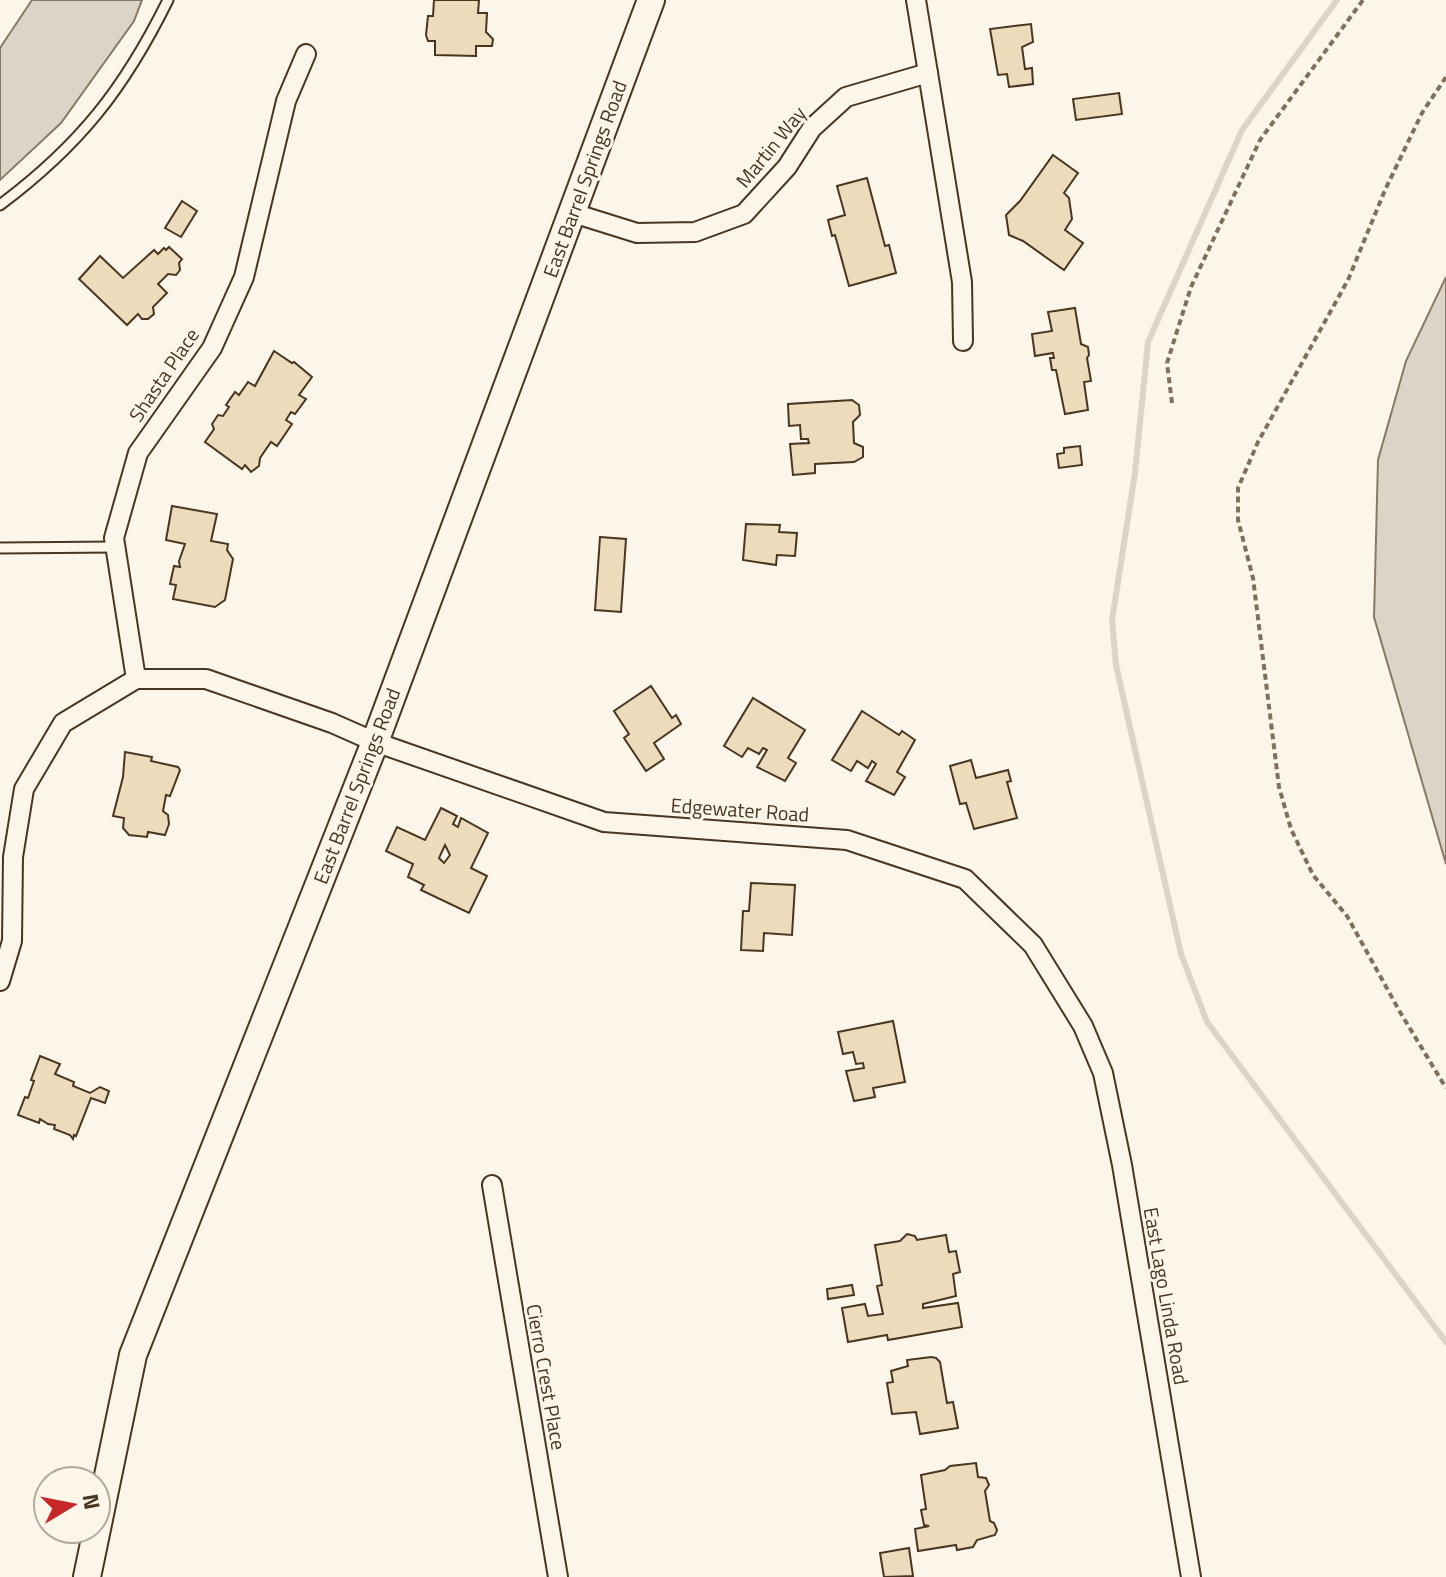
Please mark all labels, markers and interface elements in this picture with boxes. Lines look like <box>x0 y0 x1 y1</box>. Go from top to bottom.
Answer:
street label: East Barrel Springs Road <box>534 76 635 282</box>
street label: Martin Way <box>728 99 813 194</box>
street label: Shasta Place <box>121 321 207 428</box>
street label: East Barrel Springs Road <box>305 683 408 888</box>
street label: Edgewater Road <box>670 789 810 830</box>
street label: East Lago Linda Road <box>1136 1205 1197 1387</box>
street label: Cierro Crest Place <box>518 1302 575 1452</box>
north arrow <box>32 1465 112 1545</box>
text: N <box>74 1491 110 1512</box>

